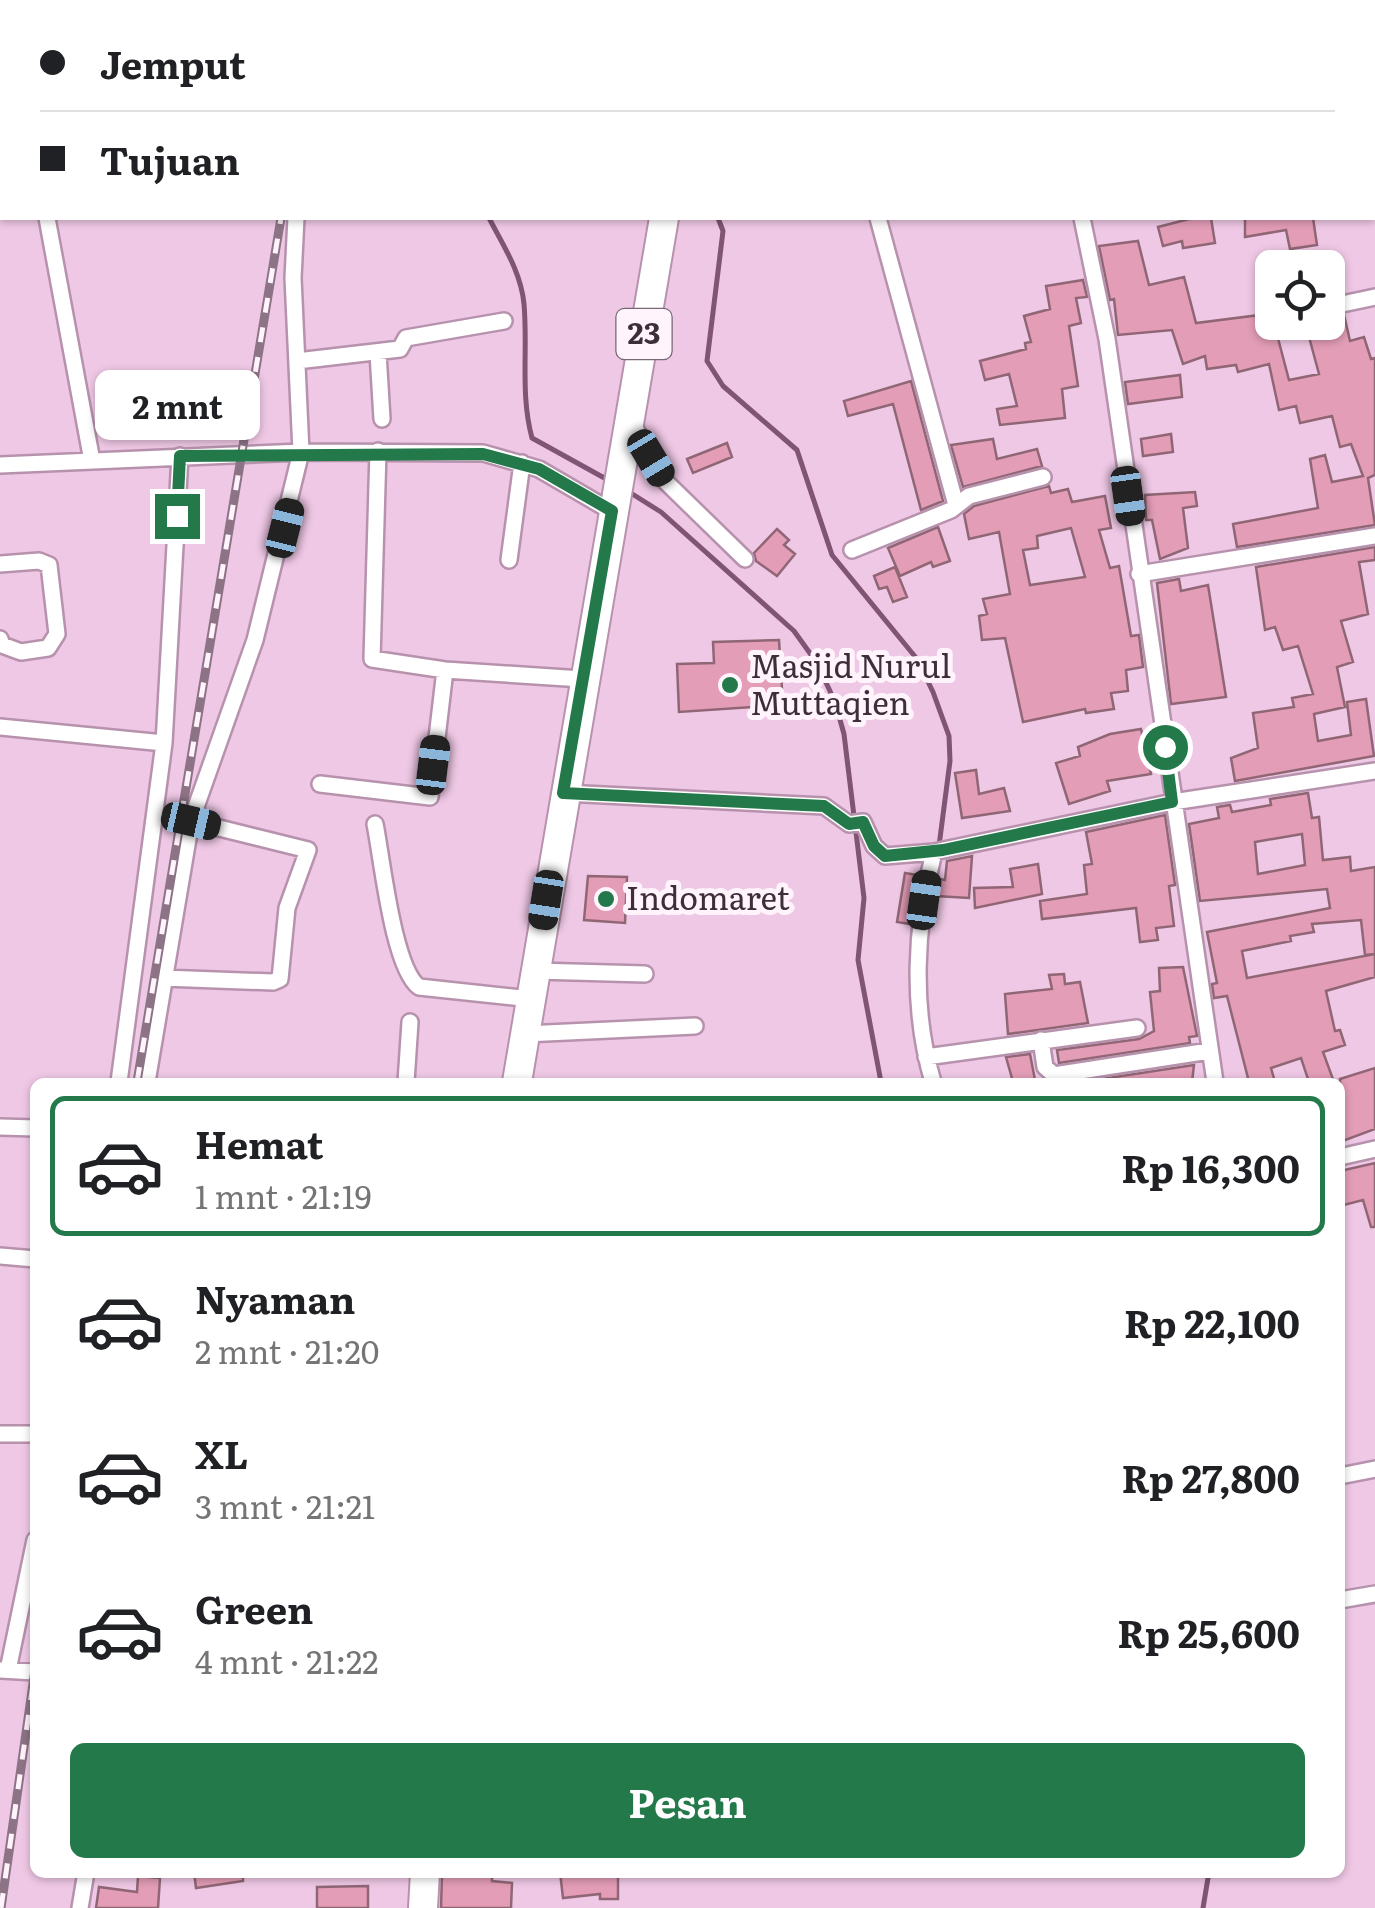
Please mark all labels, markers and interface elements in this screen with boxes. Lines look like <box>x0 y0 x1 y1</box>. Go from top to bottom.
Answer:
text: Jemput <box>100 34 246 91</box>
text: Tujuan <box>100 130 240 187</box>
map controls <box>1255 250 1345 340</box>
button: locate <box>1255 250 1345 340</box>
road number: 23 <box>616 309 672 359</box>
callout: 2 mnt <box>94 371 260 441</box>
text: 2 mnt <box>132 381 223 429</box>
car <box>623 425 679 491</box>
car <box>1109 464 1147 528</box>
route end <box>155 494 200 539</box>
car <box>263 495 307 561</box>
place label: Masjid Nurul Muttaqien <box>750 640 951 725</box>
marker: Masjid Nurul Muttaqien <box>719 674 741 696</box>
route start <box>1143 725 1188 770</box>
car <box>414 733 452 797</box>
car <box>158 800 224 842</box>
car <box>526 868 566 932</box>
car <box>905 868 943 932</box>
place label: Indomaret <box>626 872 790 920</box>
marker: Indomaret <box>595 888 617 910</box>
text: Hemat <box>195 1114 323 1171</box>
icon: car <box>75 1121 165 1211</box>
text: Rp 16,300 <box>1121 1138 1300 1195</box>
text: 1 mnt · 21:19 <box>195 1171 371 1219</box>
text: Nyaman <box>195 1269 355 1326</box>
icon: car <box>75 1276 165 1366</box>
text: Rp 22,100 <box>1124 1293 1300 1350</box>
text: 2 mnt · 21:20 <box>195 1326 379 1374</box>
text: XL <box>195 1424 248 1481</box>
icon: car <box>75 1431 165 1521</box>
text: Rp 27,800 <box>1121 1448 1300 1505</box>
text: 3 mnt · 21:21 <box>195 1481 375 1529</box>
text: Green <box>195 1579 313 1636</box>
icon: car <box>75 1586 165 1676</box>
text: Rp 25,600 <box>1117 1603 1300 1660</box>
text: 4 mnt · 21:22 <box>195 1636 378 1684</box>
button: Pesan <box>70 1743 1305 1858</box>

